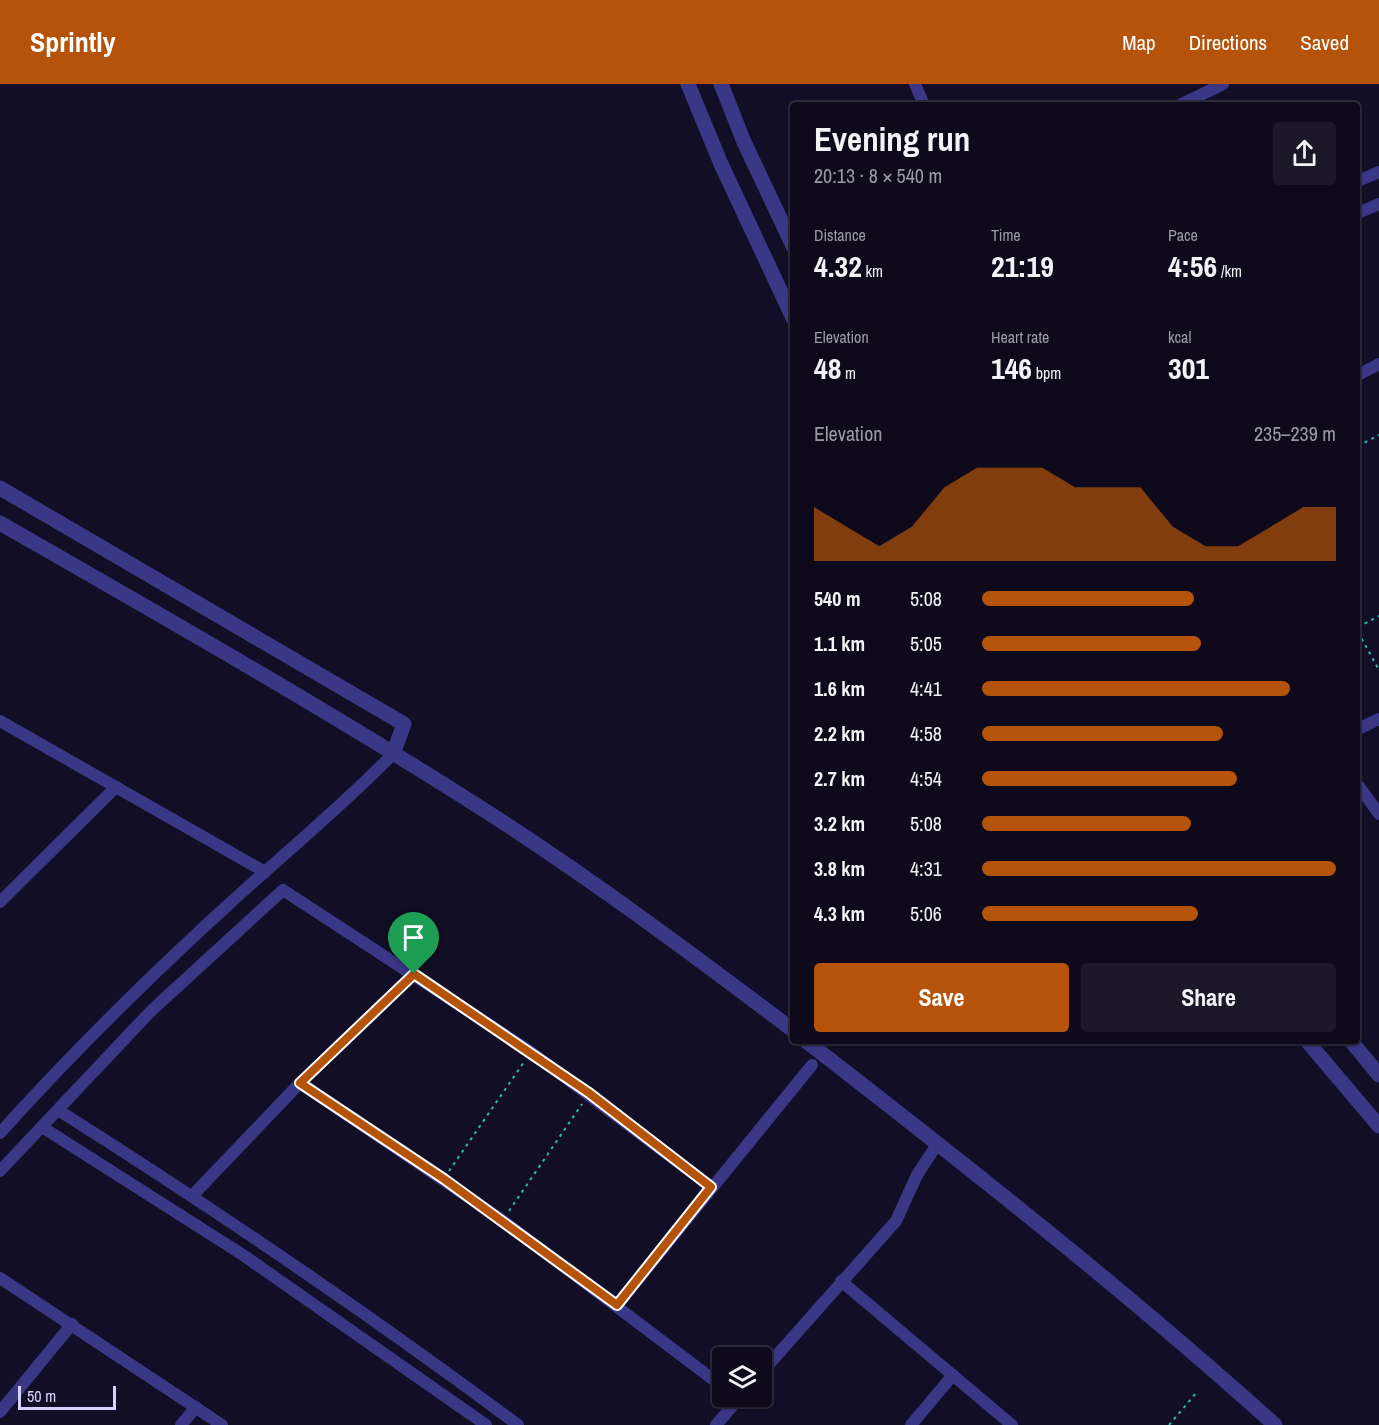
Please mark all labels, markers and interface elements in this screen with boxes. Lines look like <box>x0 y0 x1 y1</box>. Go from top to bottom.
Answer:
text: Sprintly <box>30 23 115 61</box>
text: Map <box>1122 28 1156 57</box>
text: Directions <box>1189 28 1267 57</box>
text: Saved <box>1300 28 1349 57</box>
text: Evening run <box>814 117 970 161</box>
button: share <box>1273 122 1336 185</box>
text: 20:13 · 8 × 540 m <box>814 162 942 189</box>
text: Distance <box>814 224 866 246</box>
text: Time <box>991 224 1021 246</box>
text: Pace <box>1168 224 1198 246</box>
text: 4.32 <box>814 246 862 286</box>
text: 21:19 <box>991 246 1054 286</box>
text: 4:56 <box>1168 246 1217 286</box>
text: km <box>862 260 883 282</box>
text: /km <box>1217 260 1242 282</box>
text: Elevation <box>814 326 869 348</box>
text: Heart rate <box>991 326 1049 348</box>
text: kcal <box>1168 326 1191 348</box>
text: 48 <box>814 348 841 388</box>
text: 146 <box>991 348 1032 388</box>
text: 301 <box>1168 348 1209 388</box>
text: m <box>841 362 856 384</box>
text: bpm <box>1032 362 1061 384</box>
text: Elevation <box>814 420 882 447</box>
text: 235–239 m <box>1254 420 1336 447</box>
text: 540 m <box>814 585 861 612</box>
text: 5:08 <box>910 585 942 612</box>
text: 1.1 km <box>814 630 865 657</box>
text: 5:05 <box>910 630 942 657</box>
text: 1.6 km <box>814 675 865 702</box>
text: 4:41 <box>910 675 942 702</box>
text: 2.2 km <box>814 720 865 747</box>
text: 4:58 <box>910 720 942 747</box>
text: 2.7 km <box>814 765 865 792</box>
text: 4:54 <box>910 765 942 792</box>
text: 3.2 km <box>814 810 865 837</box>
text: 5:08 <box>910 810 942 837</box>
text: 3.8 km <box>814 855 865 882</box>
text: 4:31 <box>910 855 942 882</box>
text: 4.3 km <box>814 900 865 927</box>
text: 5:06 <box>910 900 942 927</box>
pin <box>388 912 439 974</box>
icon: arrive <box>397 921 430 954</box>
button: Save <box>814 963 1069 1032</box>
button: Share <box>1081 963 1336 1032</box>
map controls <box>712 1347 772 1407</box>
button: layers <box>712 1347 772 1407</box>
scale bar <box>18 1383 116 1410</box>
text: 50 m <box>27 1385 56 1407</box>

